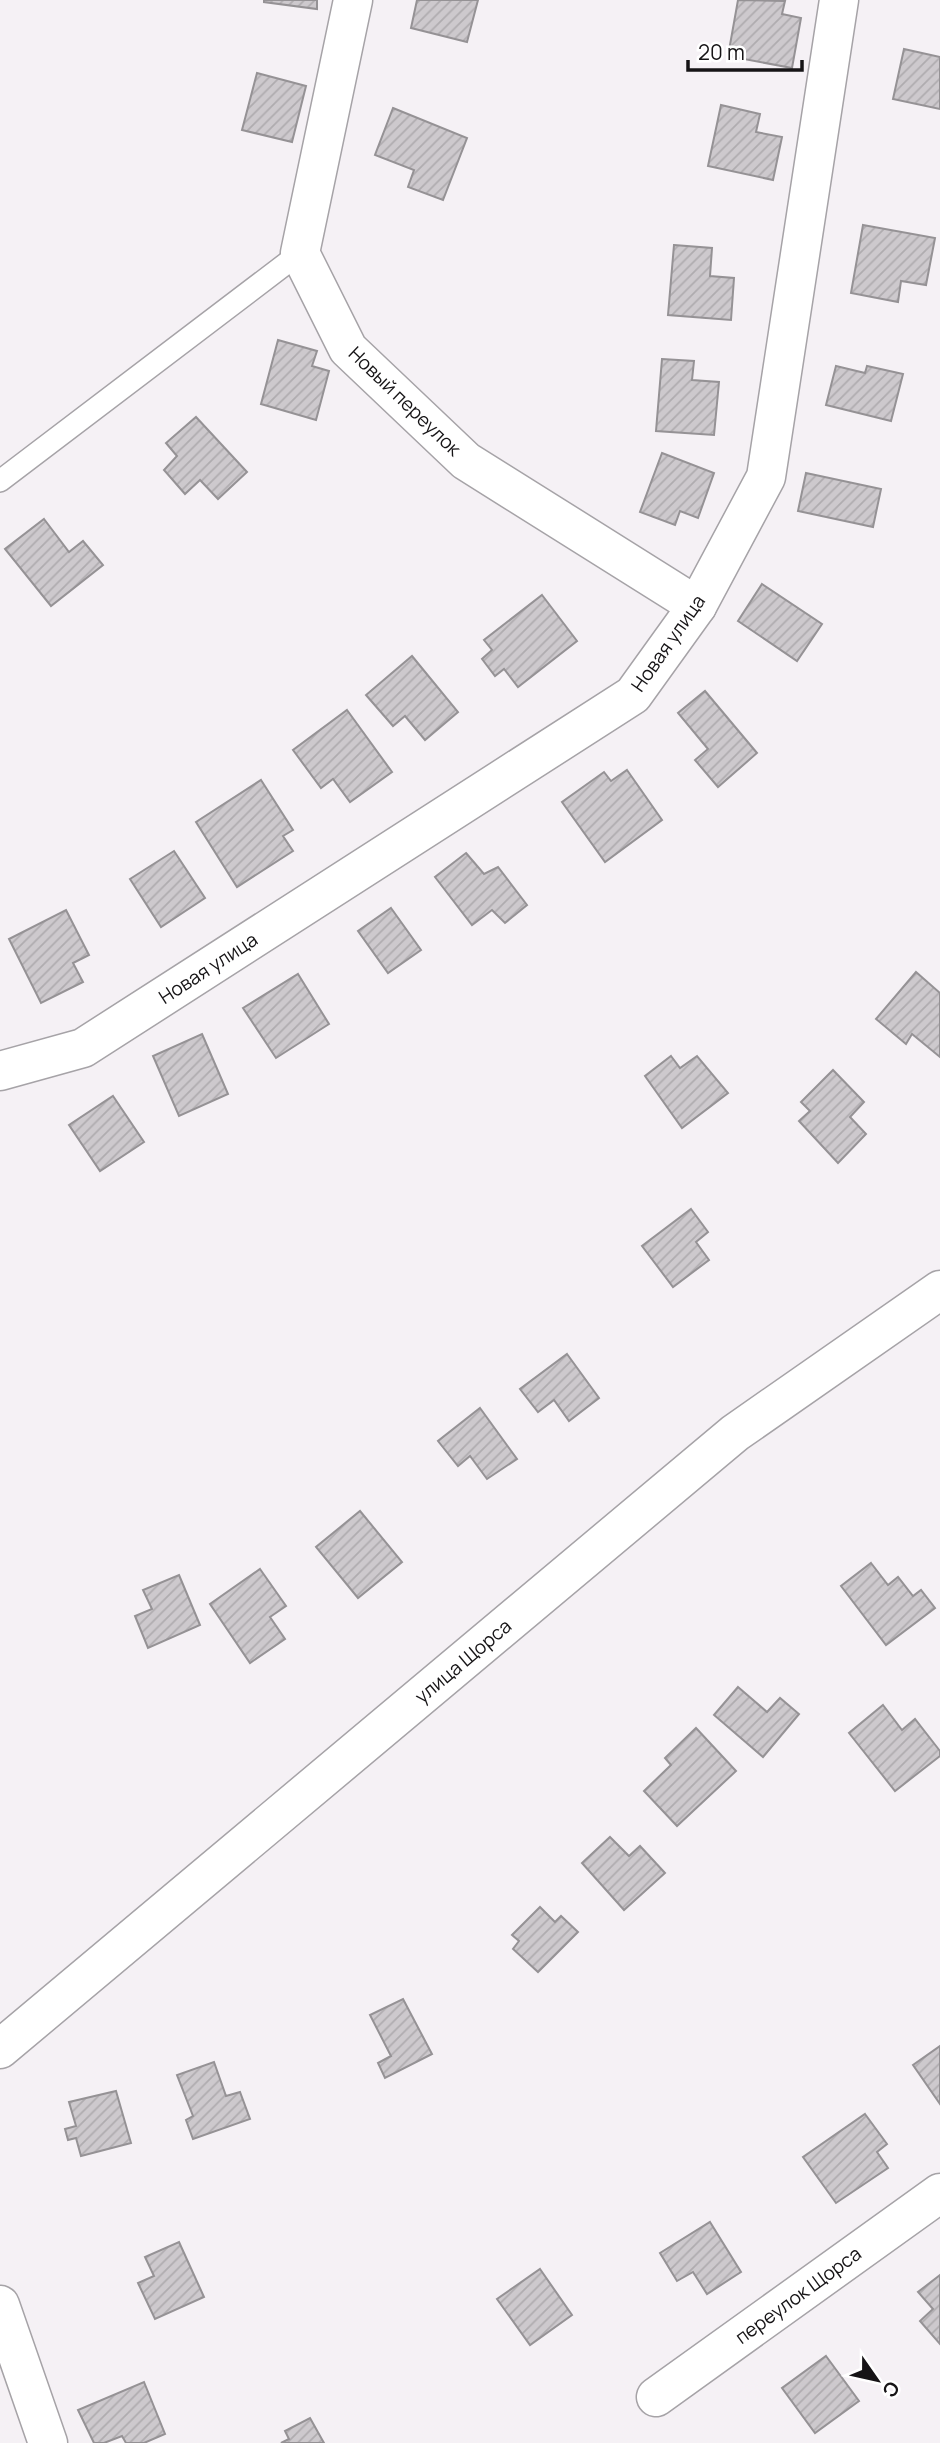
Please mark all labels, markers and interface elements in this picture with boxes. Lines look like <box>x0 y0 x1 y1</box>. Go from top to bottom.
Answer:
scale bar <box>688 28 802 72</box>
text: 20 m <box>698 38 745 66</box>
street label: Новый переулок <box>343 341 467 462</box>
street label: Новая улица <box>625 589 711 697</box>
street label: Новая улица <box>154 926 262 1010</box>
street label: улица Щорса <box>409 1613 517 1709</box>
street label: переулок Щорса <box>730 2240 866 2350</box>
north arrow <box>842 2345 912 2415</box>
text: С <box>876 2376 906 2403</box>

